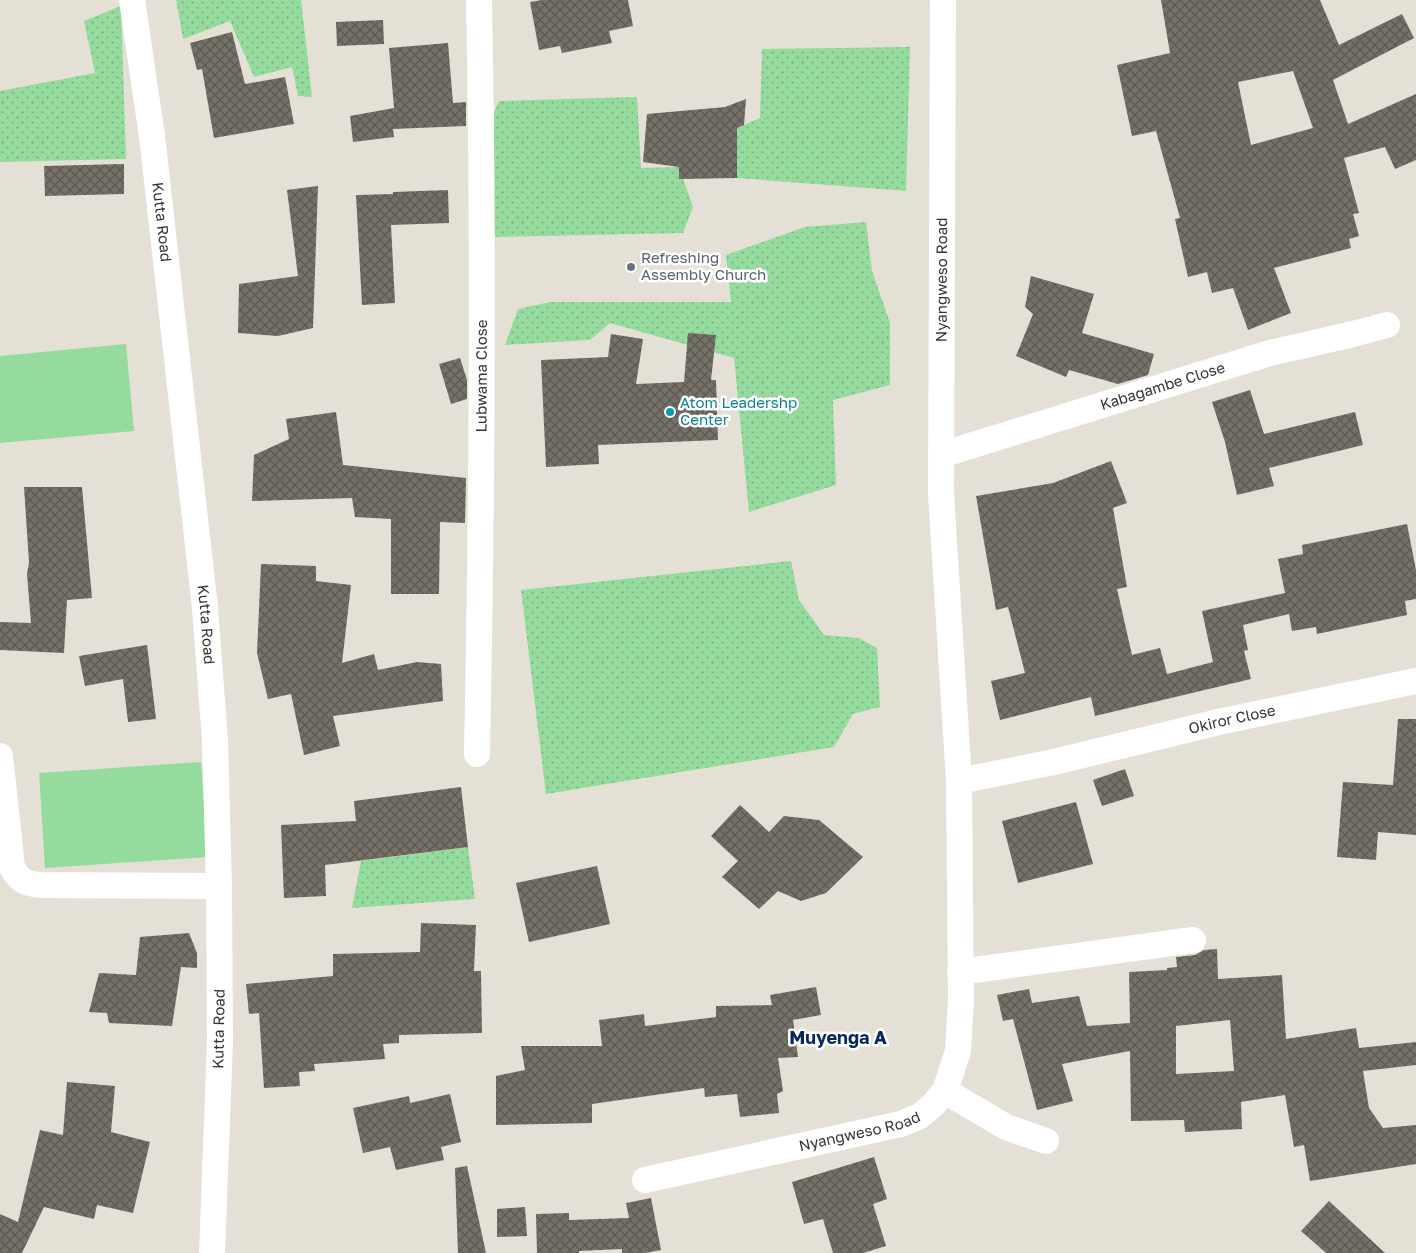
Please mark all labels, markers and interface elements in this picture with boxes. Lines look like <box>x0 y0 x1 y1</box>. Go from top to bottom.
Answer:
street label: Kutta Road <box>149 181 176 263</box>
street label: Nyangweso Road <box>932 218 950 342</box>
place label: Refreshing Assembly Church <box>641 248 766 283</box>
marker: Refreshing Assembly Church <box>625 261 637 273</box>
street label: Lubwama Close <box>471 319 490 432</box>
street label: Kabagambe Close <box>1098 357 1227 413</box>
place label: Atom Leadershp Center <box>680 393 797 428</box>
marker: Atom Leadershp Center <box>664 406 676 418</box>
street label: Kutta Road <box>194 584 219 665</box>
street label: Okiror Close <box>1187 700 1277 737</box>
street label: Kutta Road <box>208 989 228 1069</box>
district label: Muyenga A <box>789 1026 887 1048</box>
street label: Nyangweso Road <box>797 1107 923 1154</box>

